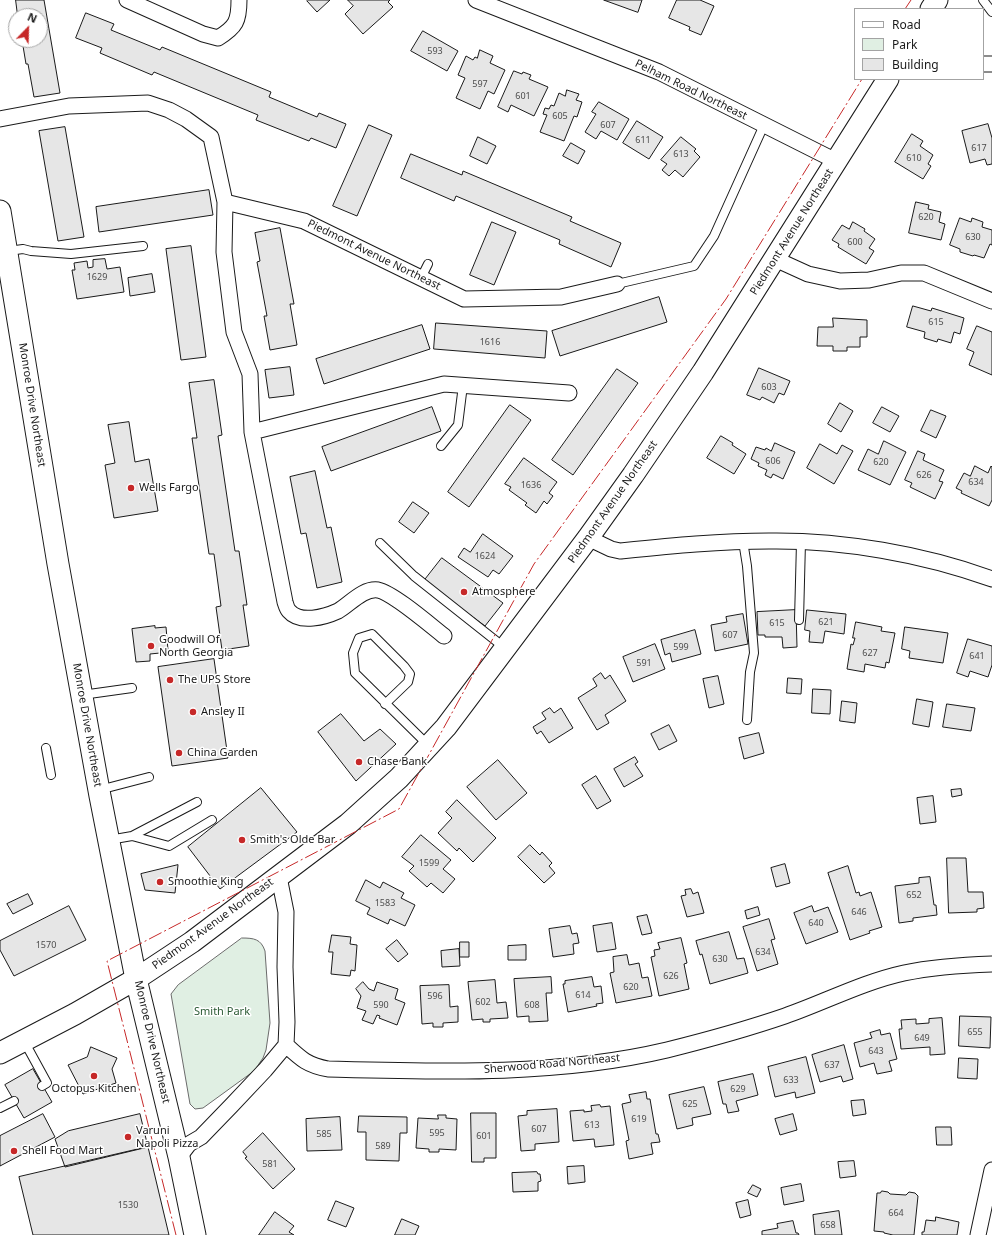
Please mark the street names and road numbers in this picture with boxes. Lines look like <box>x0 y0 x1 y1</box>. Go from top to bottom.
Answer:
street label: Pelham Road Northeast <box>633 57 749 123</box>
street label: Piedmont Avenue Northeast <box>748 166 836 298</box>
street label: Piedmont Avenue Northeast <box>305 217 443 293</box>
street label: Monroe Drive Northeast <box>16 342 48 468</box>
street label: Piedmont Avenue Northeast <box>566 438 660 566</box>
street label: Monroe Drive Northeast <box>70 662 104 788</box>
street label: Piedmont Avenue Northeast <box>150 876 276 972</box>
street label: Monroe Drive Northeast <box>131 979 173 1105</box>
street label: Sherwood Road Northeast <box>483 1051 621 1077</box>

